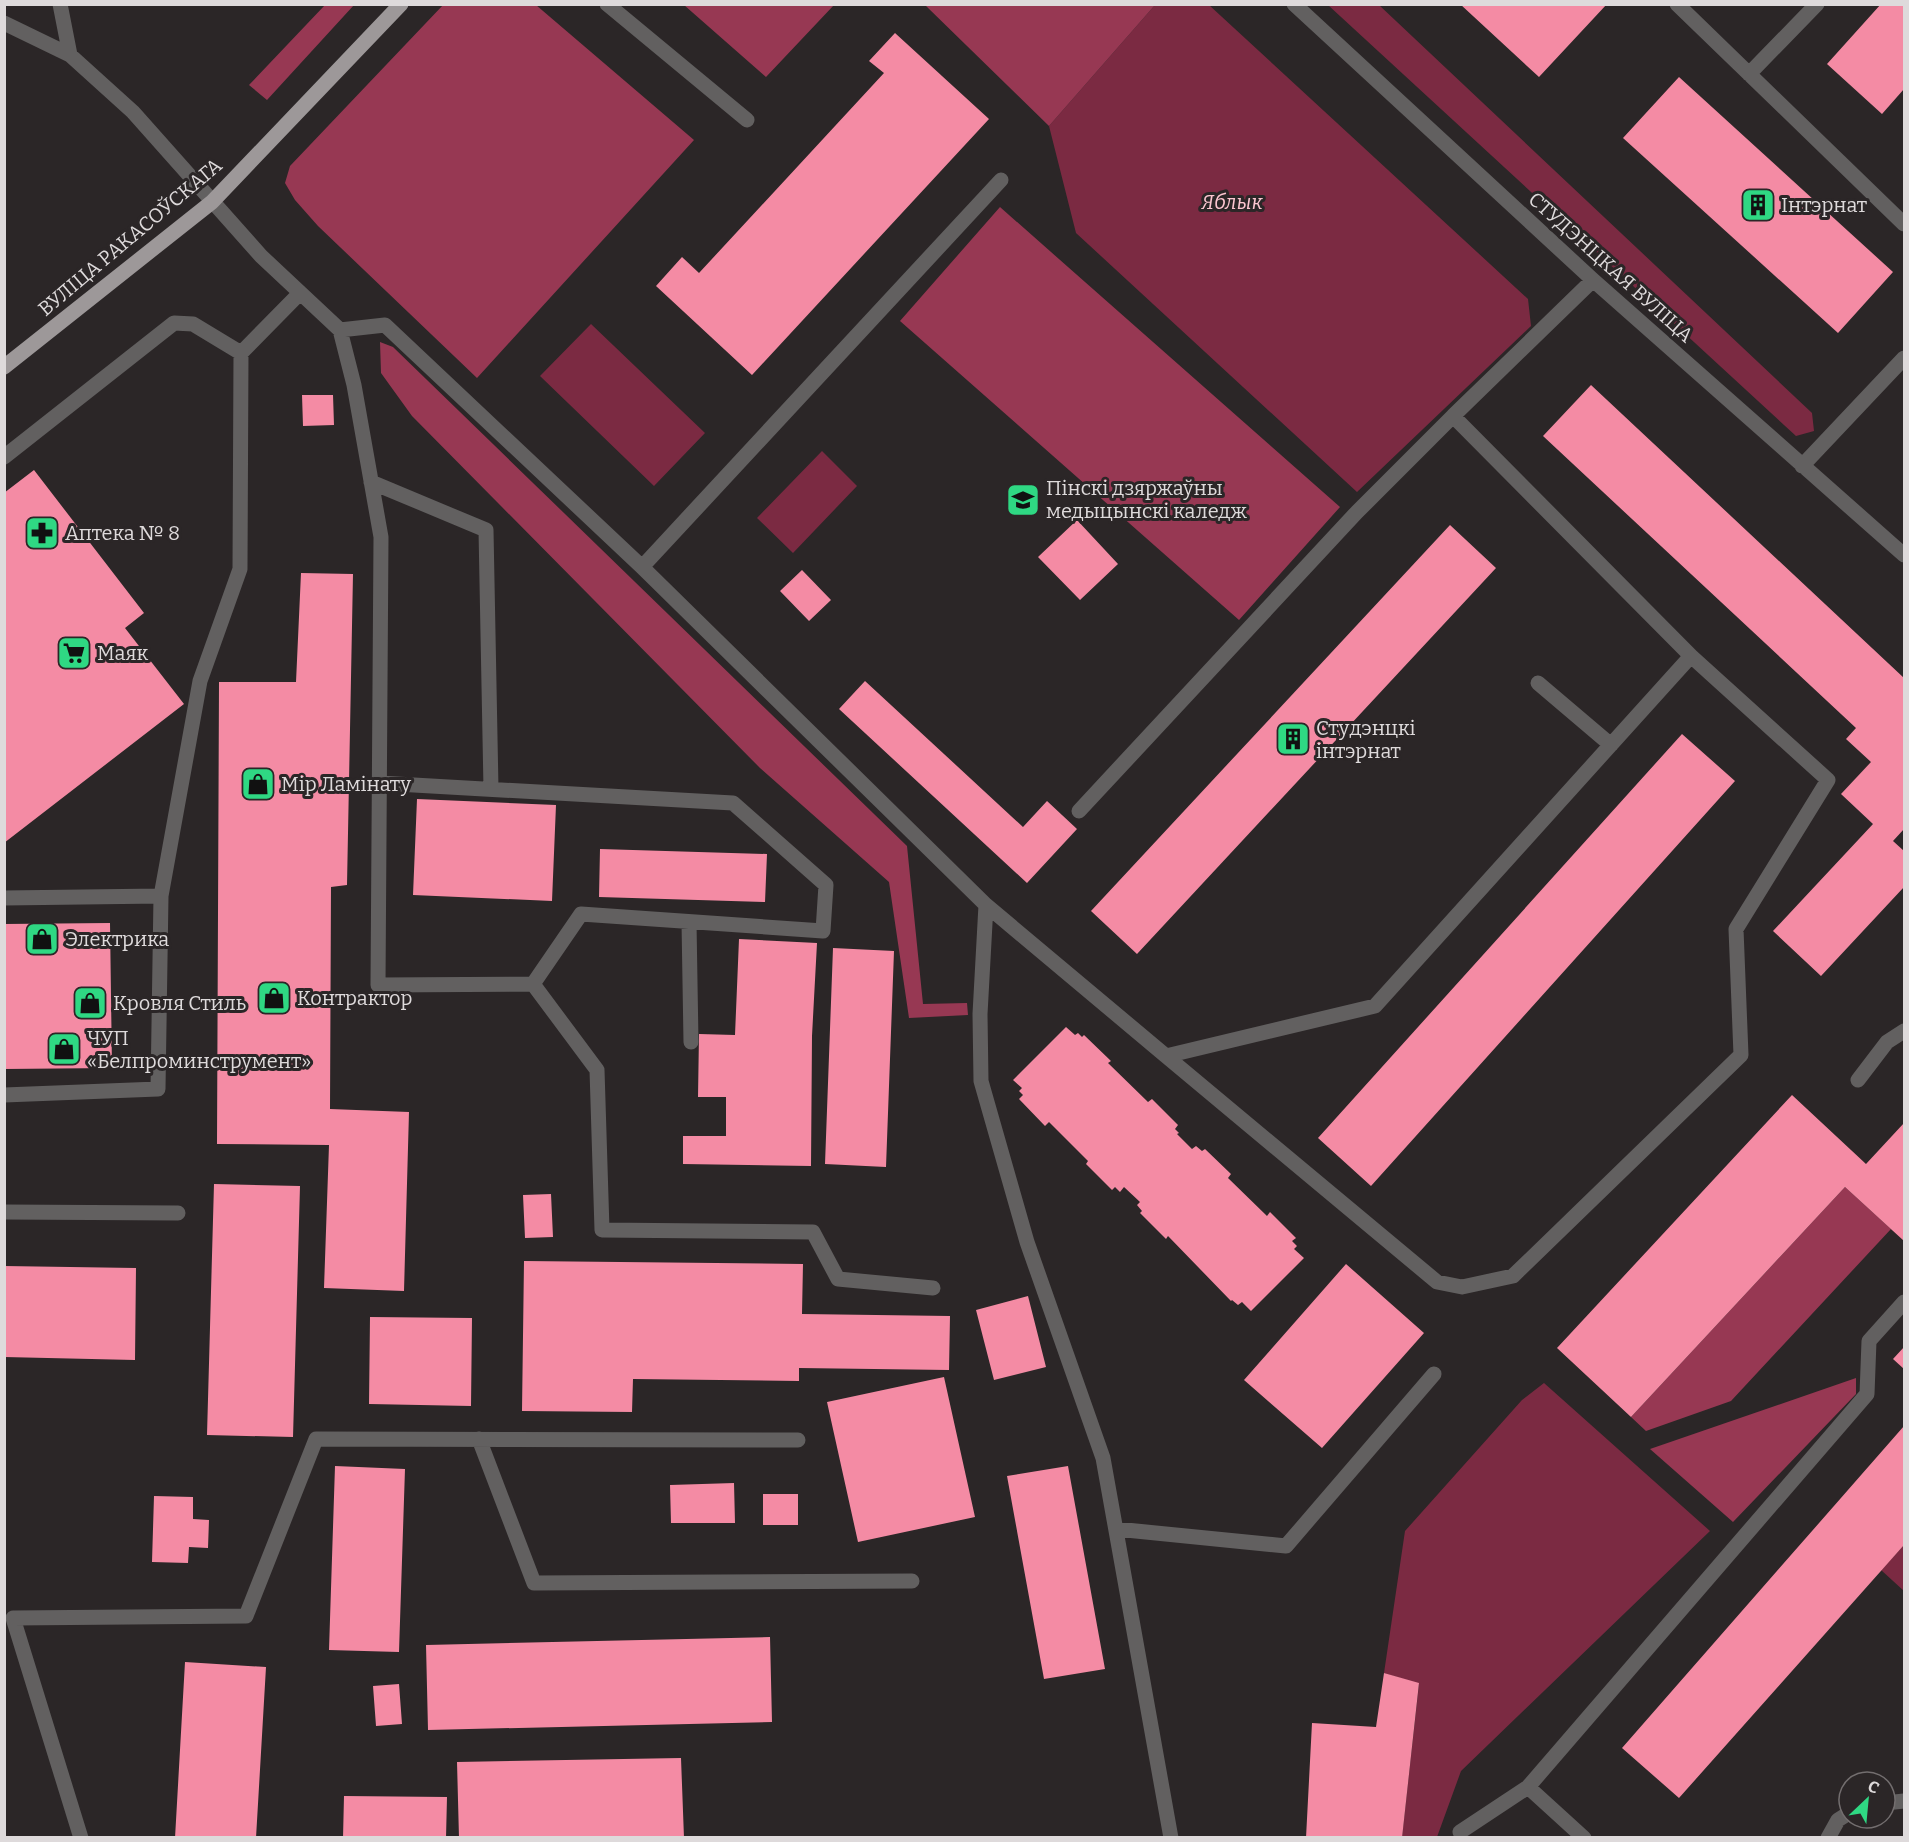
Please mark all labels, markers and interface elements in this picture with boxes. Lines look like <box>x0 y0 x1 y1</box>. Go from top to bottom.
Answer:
street label: ВУЛІЦА РАКАСОЎСКАГА <box>33 153 227 321</box>
street label: СТУДЭНЦКАЯ ВУЛІЦА <box>1524 187 1699 348</box>
building icon: Інтэрнат <box>1740 187 1776 223</box>
park label: Яблык <box>1200 190 1263 214</box>
place label: Інтэрнат <box>1781 193 1867 217</box>
place label: Пінскі дзяржаўны медыцынскі каледж <box>1046 476 1247 523</box>
school or university icon: Пінскі дзяржаўны медыцынскі каледж <box>1005 482 1041 518</box>
pharmacy icon: Аптека № 8 <box>24 515 60 551</box>
place label: Аптека № 8 <box>65 521 180 545</box>
supermarket icon: Маяк <box>56 635 92 671</box>
place label: Маяк <box>97 641 149 665</box>
place label: Студэнцкі інтэрнат <box>1316 716 1415 763</box>
building icon: Студэнцкі інтэрнат <box>1275 721 1311 757</box>
shop icon: Мір Ламінату <box>240 766 276 802</box>
place label: Мір Ламінату <box>281 772 411 796</box>
shop icon: Электрика <box>24 921 60 957</box>
place label: Электрика <box>65 927 169 951</box>
shop icon: Контрактор <box>256 980 292 1016</box>
shop icon: Кровля Стиль <box>72 985 108 1021</box>
place label: Контрактор <box>297 986 413 1010</box>
place label: Кровля Стиль <box>113 991 246 1015</box>
place label: ЧУП «Белпроминструмент» <box>87 1026 311 1073</box>
shop icon: ЧУП «Белпроминструмент» <box>46 1031 82 1067</box>
north arrow <box>1837 1770 1897 1830</box>
text: С <box>1865 1776 1882 1798</box>

